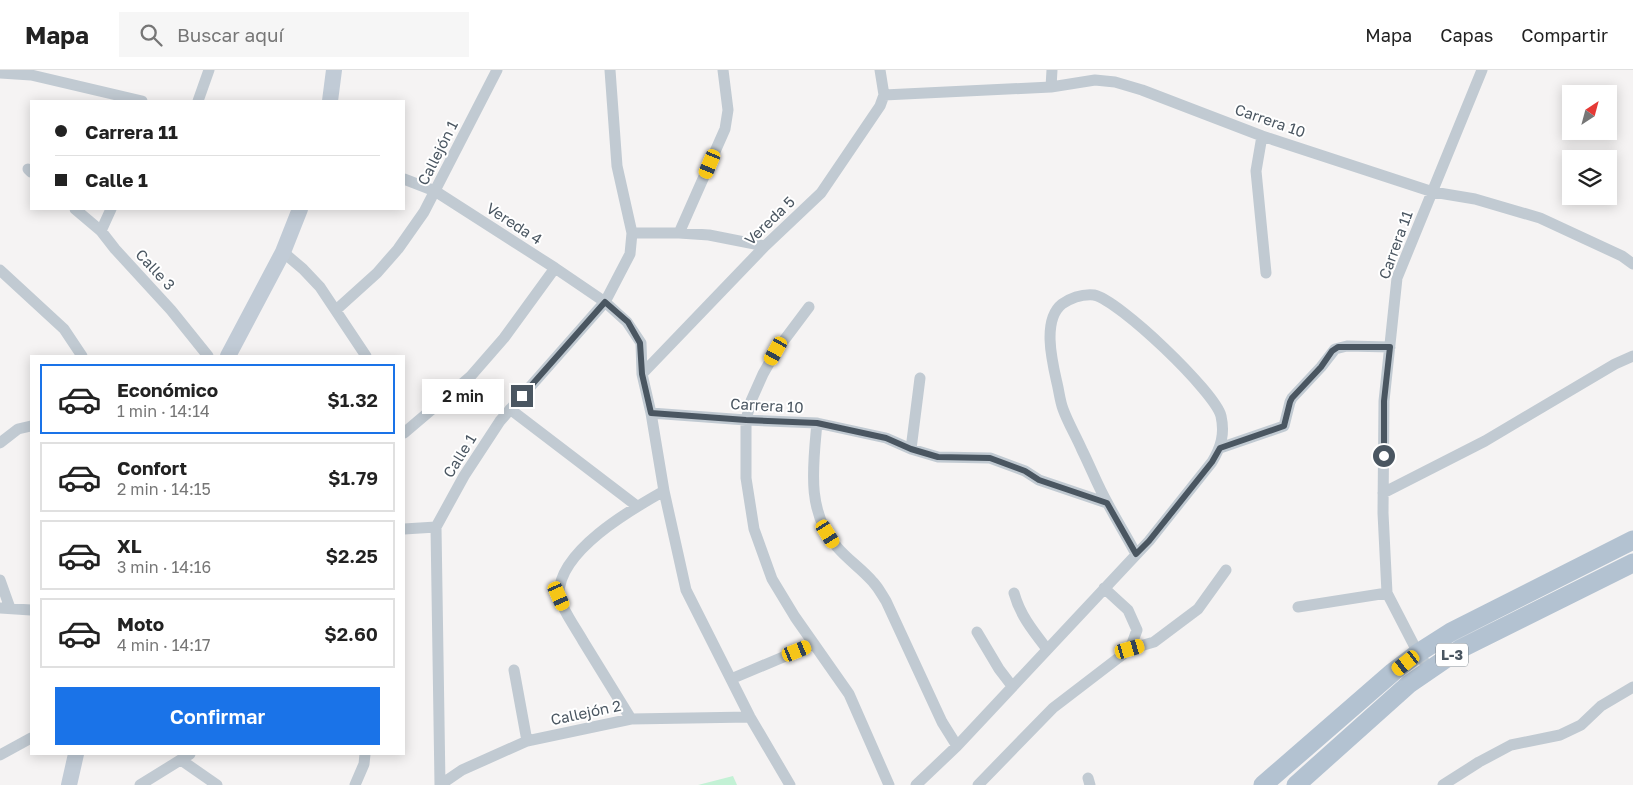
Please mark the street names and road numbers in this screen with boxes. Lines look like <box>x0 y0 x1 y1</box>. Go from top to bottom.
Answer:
street label: Carrera 10 <box>1233 100 1308 141</box>
street label: Callejón 1 <box>413 117 461 188</box>
street label: Vereda 5 <box>741 192 798 248</box>
street label: Vereda 4 <box>483 198 546 248</box>
street label: Carrera 11 <box>1374 208 1416 281</box>
street label: Calle 3 <box>132 245 179 294</box>
street label: Carrera 10 <box>730 394 804 416</box>
street label: Calle 1 <box>439 430 479 481</box>
road number: L-3 <box>1436 644 1468 666</box>
street label: Callejón 2 <box>549 696 623 728</box>

